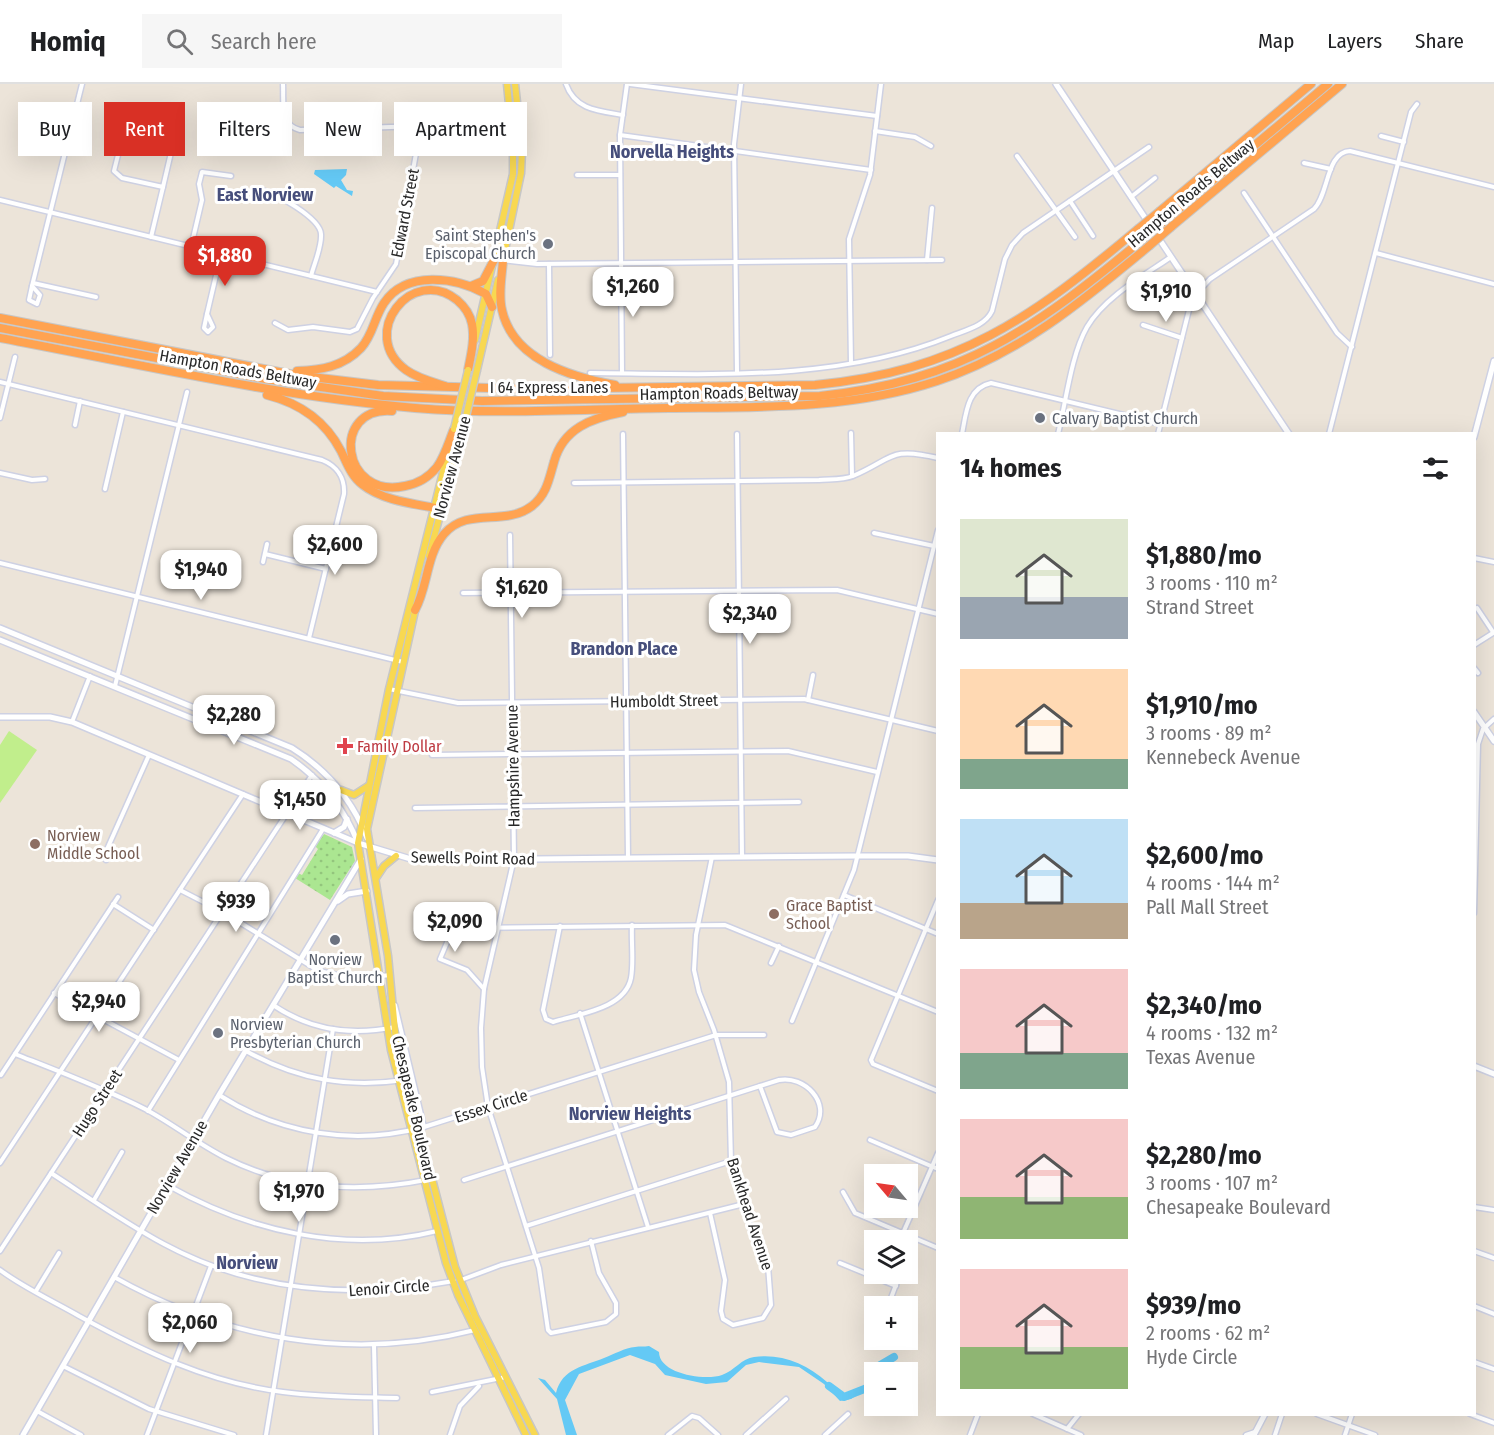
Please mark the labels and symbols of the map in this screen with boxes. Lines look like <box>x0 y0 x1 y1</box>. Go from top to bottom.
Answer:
street label: Hampton Roads Beltway <box>1124 134 1259 251</box>
district label: Norvella Heights <box>610 141 734 163</box>
street label: Edward Street <box>387 166 423 259</box>
district label: East Norview <box>217 184 314 206</box>
place label: Saint Stephen's Episcopal Church <box>425 226 536 263</box>
pin: $1,880 <box>176 236 274 287</box>
marker: Saint Stephen's Episcopal Church <box>541 237 555 251</box>
pin: $1,260 <box>584 267 682 318</box>
pin: $1,910 <box>1117 272 1215 323</box>
street label: Hampton Roads Beltway <box>158 346 319 392</box>
street label: I 64 Express Lanes <box>490 378 609 397</box>
street label: Hampton Roads Beltway <box>639 382 799 404</box>
place label: Calvary Baptist Church <box>1052 409 1198 428</box>
marker: Calvary Baptist Church <box>1033 411 1047 425</box>
street label: Norview Avenue <box>429 414 475 520</box>
pin: $2,600 <box>286 525 384 576</box>
pin: $1,940 <box>152 550 250 601</box>
pin: $1,620 <box>473 568 571 619</box>
pin: $2,340 <box>701 594 799 645</box>
district label: Brandon Place <box>570 638 678 660</box>
street label: Humboldt Street <box>610 691 719 711</box>
pin: $2,280 <box>185 695 283 746</box>
street label: Hampshire Avenue <box>502 704 524 827</box>
place label: Family Dollar <box>357 737 442 756</box>
marker: Family Dollar <box>338 739 352 753</box>
pin: $1,450 <box>251 780 349 831</box>
place label: Norview Middle School <box>47 826 140 863</box>
marker: Norview Middle School <box>28 837 42 851</box>
street label: Sewells Point Road <box>411 847 535 869</box>
pin: $939 <box>200 882 272 933</box>
place label: Grace Baptist School <box>786 896 874 933</box>
pin: $2,090 <box>406 902 504 953</box>
marker: Grace Baptist School <box>767 907 781 921</box>
marker: Norview Baptist Church <box>328 933 342 947</box>
place label: Norview Baptist Church <box>287 950 383 987</box>
pin: $2,940 <box>50 982 148 1033</box>
place label: Norview Presbyterian Church <box>230 1015 361 1052</box>
marker: Norview Presbyterian Church <box>211 1026 225 1040</box>
street label: Chesapeake Boulevard <box>388 1034 440 1182</box>
street label: Hugo Street <box>68 1065 126 1140</box>
street label: Essex Circle <box>452 1085 530 1127</box>
district label: Norview Heights <box>569 1103 691 1125</box>
street label: Norview Avenue <box>142 1117 212 1217</box>
street label: Bankhead Avenue <box>723 1155 777 1273</box>
north arrow <box>864 1164 918 1218</box>
pin: $1,970 <box>250 1172 348 1223</box>
district label: Norview <box>216 1252 278 1274</box>
street label: Lenoir Circle <box>348 1276 430 1300</box>
pin: $2,060 <box>141 1303 239 1354</box>

